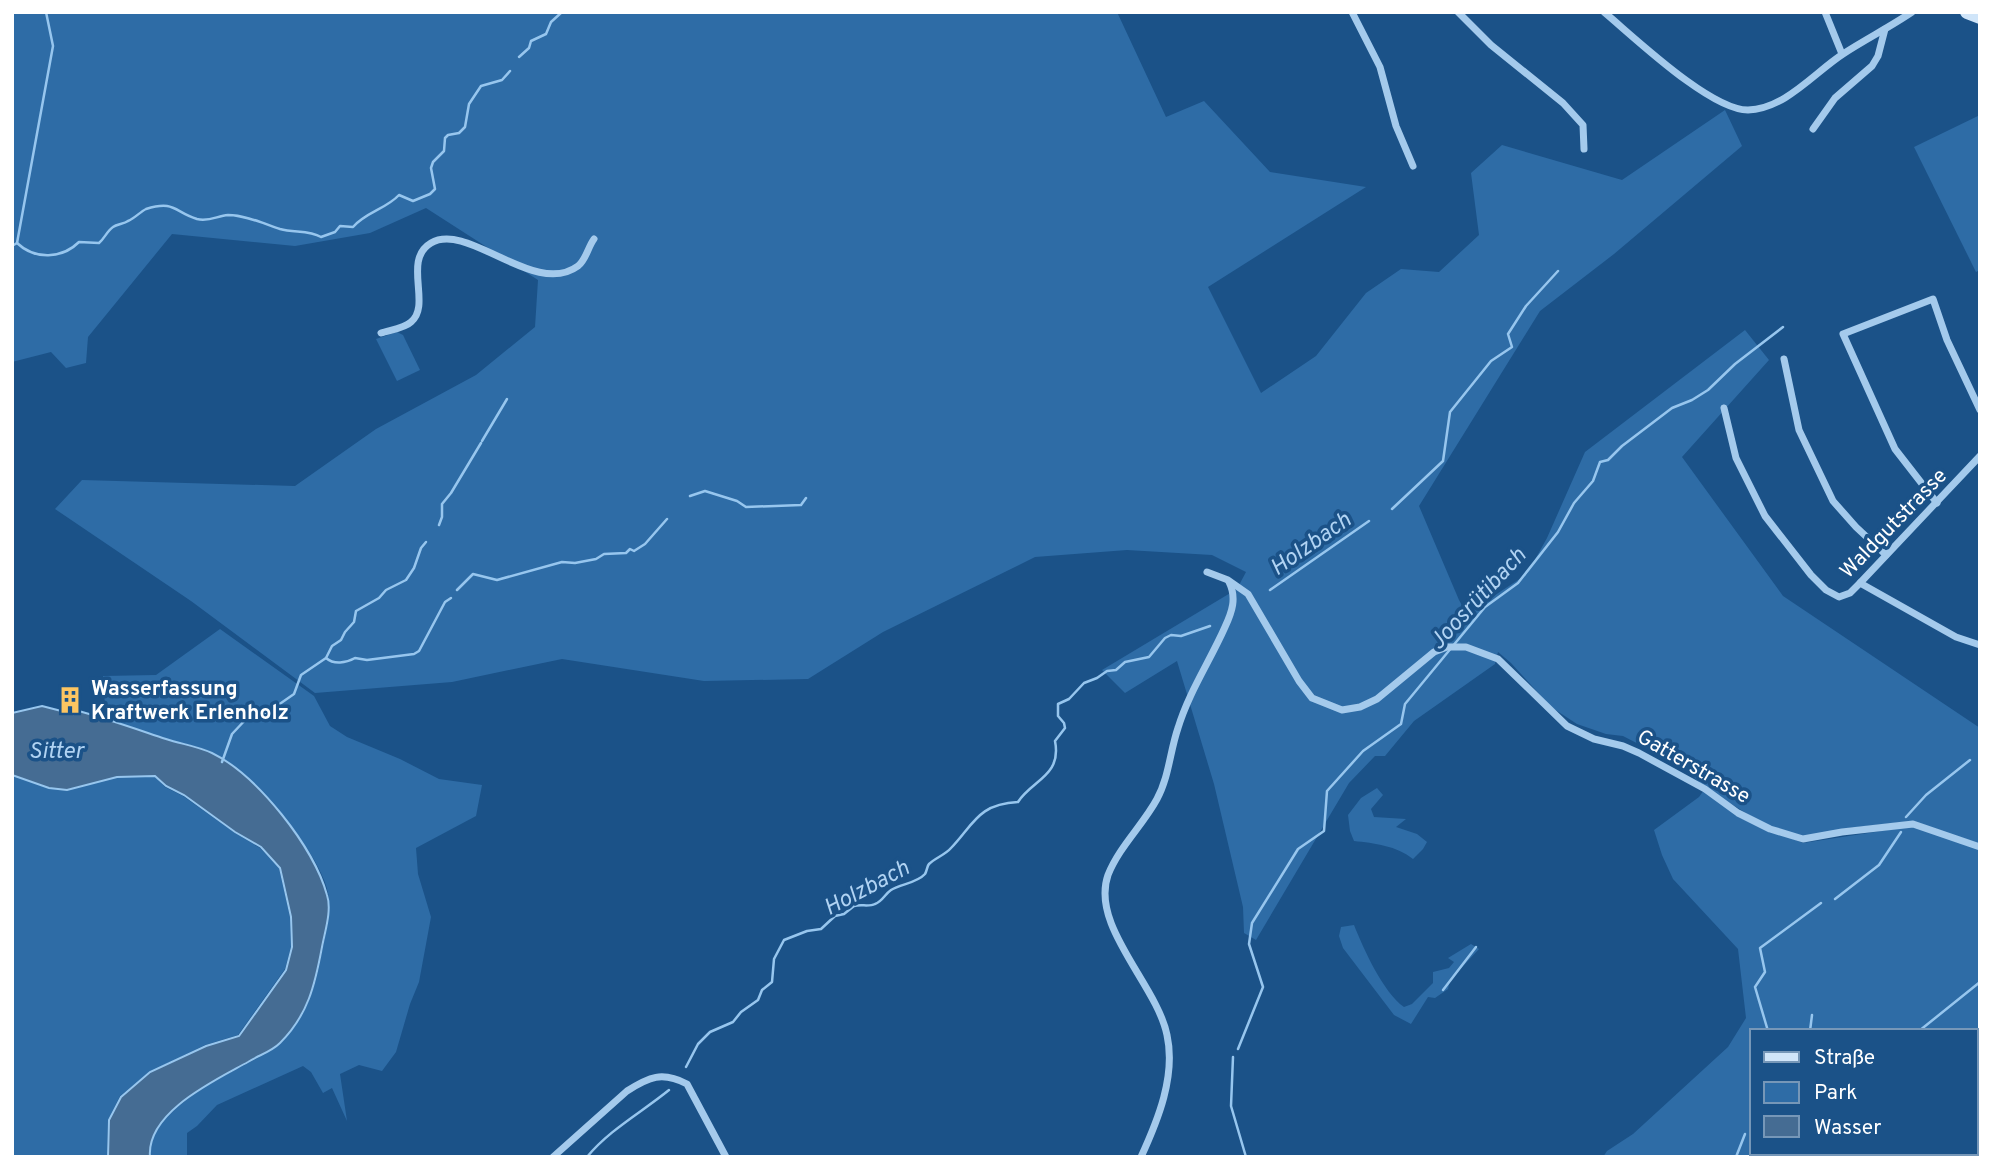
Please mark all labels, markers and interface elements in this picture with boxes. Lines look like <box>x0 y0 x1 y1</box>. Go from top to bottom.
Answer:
street label: Waldgutstrasse <box>1835 463 1954 585</box>
water label: Holzbach <box>1265 506 1358 584</box>
water label: Joosrütibach <box>1424 542 1534 657</box>
place label: Wasserfassung Kraftwerk Erlenholz <box>91 676 289 727</box>
building icon: Wasserfassung Kraftwerk Erlenholz <box>55 685 85 715</box>
street label: Gatterstrasse <box>1632 724 1755 811</box>
water label: Sitter <box>29 738 86 767</box>
water label: Holzbach <box>819 854 915 924</box>
legend <box>1750 1029 1978 1155</box>
text: Straße <box>1814 1045 1875 1072</box>
text: Park <box>1814 1080 1857 1107</box>
text: Wasser <box>1814 1115 1881 1142</box>

